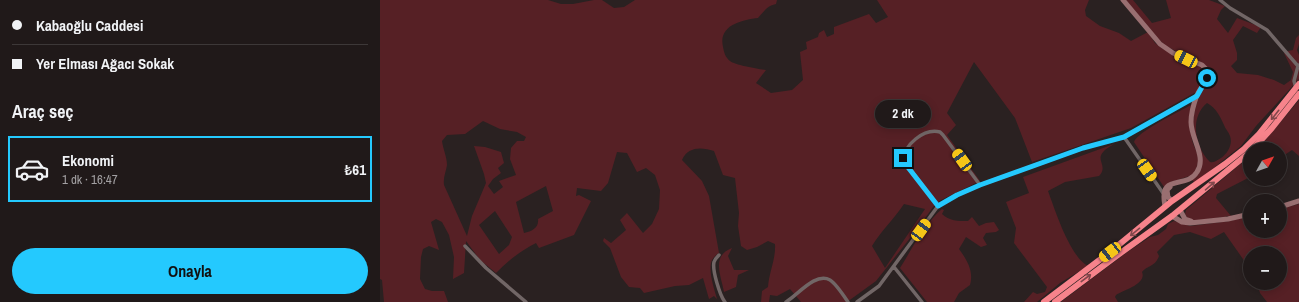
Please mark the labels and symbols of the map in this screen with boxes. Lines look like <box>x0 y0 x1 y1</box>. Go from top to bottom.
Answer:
car <box>1173 48 1199 70</box>
route start <box>1198 69 1216 87</box>
callout: 2 dk <box>875 100 931 128</box>
one-way arrow <box>1270 109 1279 120</box>
north arrow <box>1243 142 1287 186</box>
car <box>950 147 974 173</box>
route end <box>894 149 912 167</box>
car <box>1135 157 1159 183</box>
one-way arrow <box>1205 181 1215 190</box>
car <box>909 217 933 243</box>
one-way arrow <box>1130 227 1140 236</box>
car <box>1097 240 1123 264</box>
one-way arrow <box>1080 274 1091 282</box>

